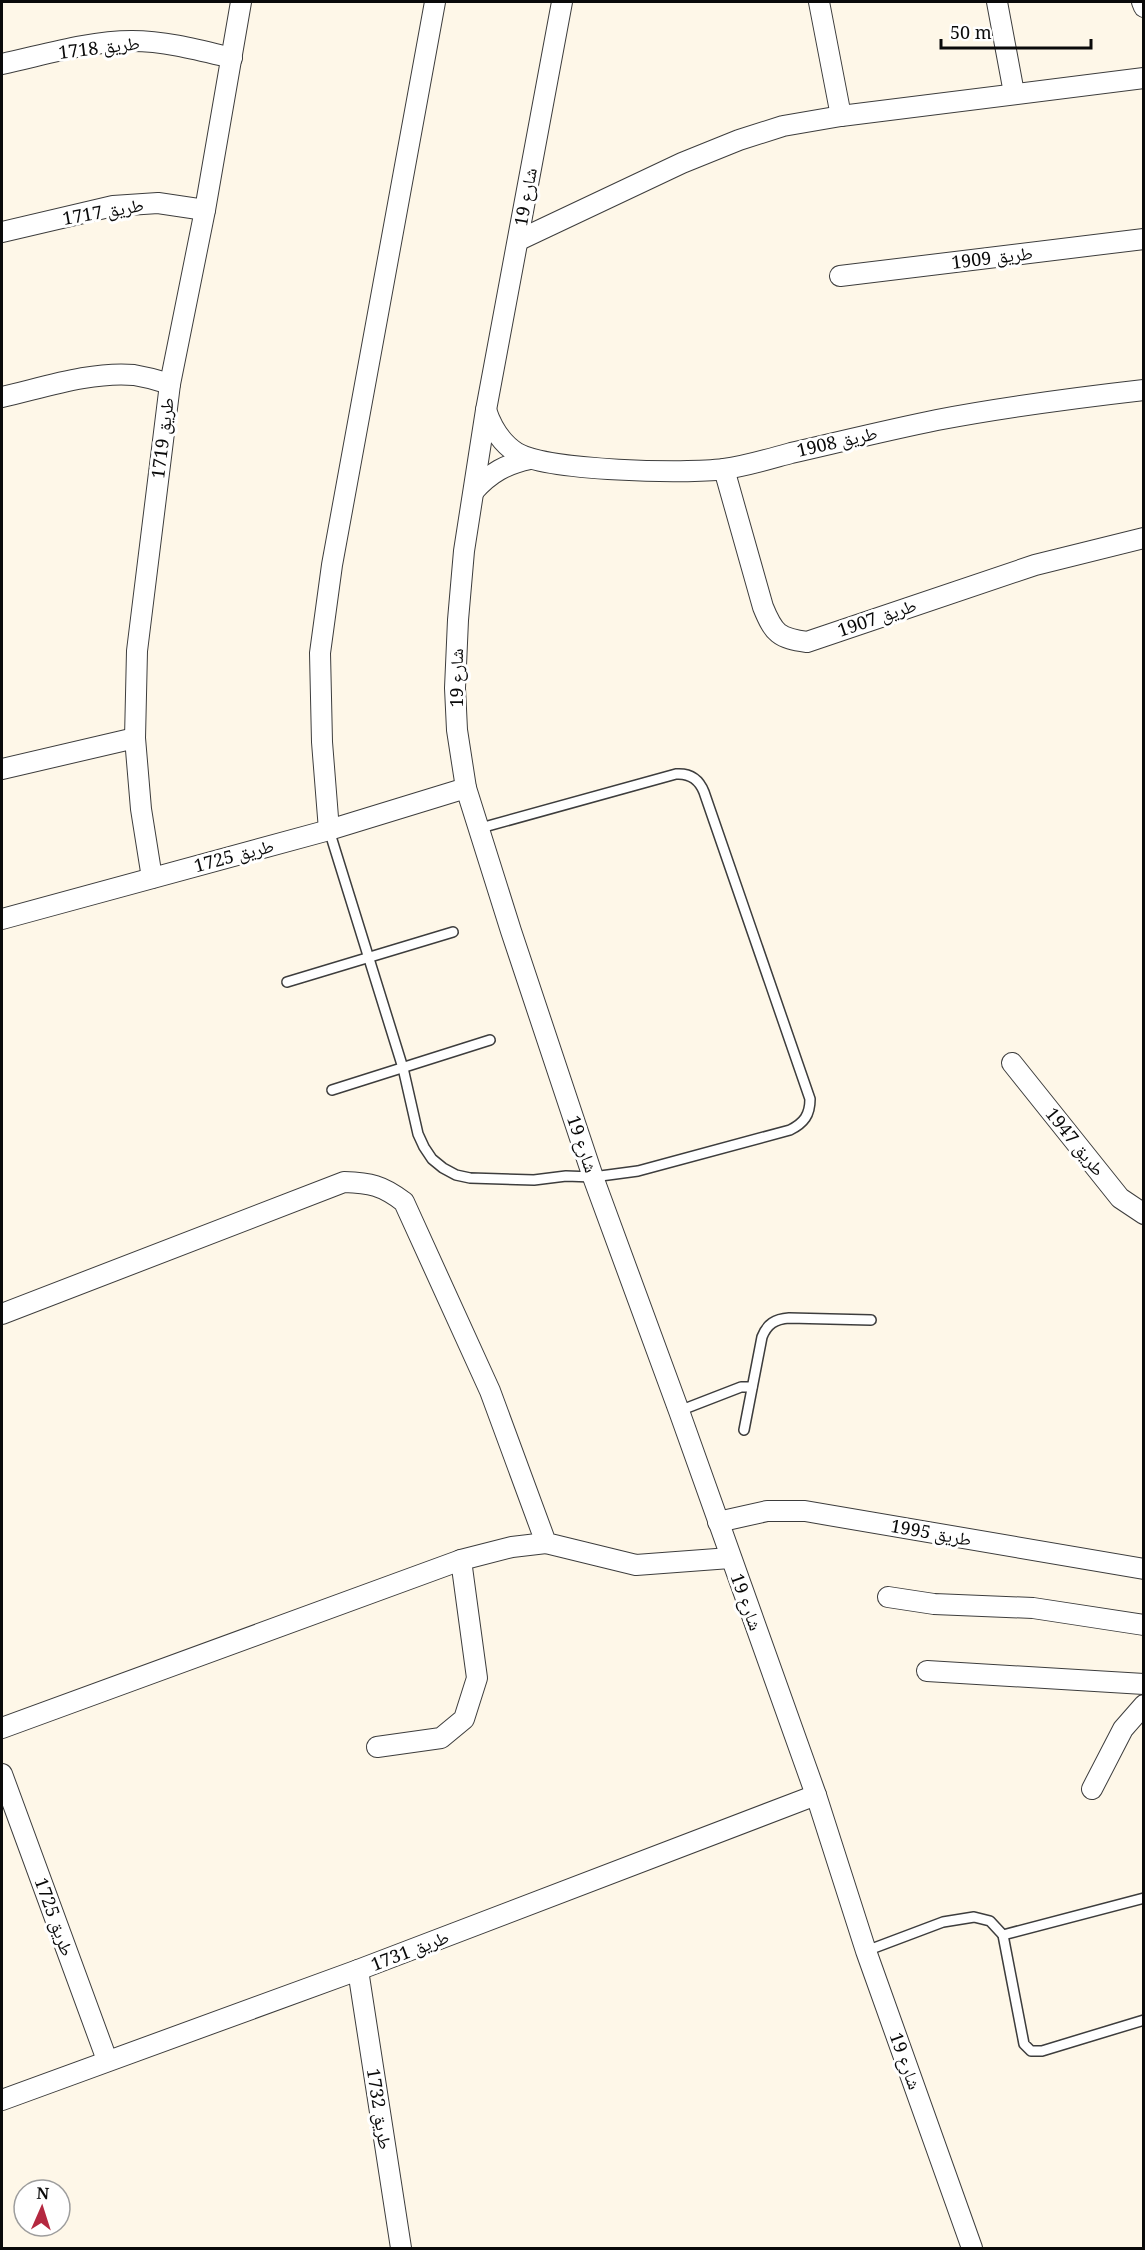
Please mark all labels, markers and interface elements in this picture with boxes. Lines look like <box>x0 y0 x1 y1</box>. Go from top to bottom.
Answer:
scale bar <box>941 12 1091 50</box>
text: 50 m <box>950 20 992 44</box>
street label: طريق 1718 <box>57 30 141 64</box>
street label: شارع 19 <box>508 166 542 228</box>
street label: طريق 1717 <box>60 192 145 230</box>
street label: طريق 1909 <box>950 240 1034 274</box>
street label: طريق 1719 <box>145 396 179 480</box>
street label: طريق 1908 <box>794 420 879 462</box>
street label: طريق 1907 <box>834 592 919 642</box>
street label: شارع 19 <box>444 648 468 708</box>
street label: طريق 1725 <box>191 833 276 877</box>
street label: طريق 1947 <box>1041 1102 1111 1181</box>
street label: شارع 19 <box>562 1112 604 1175</box>
street label: طريق 1995 <box>889 1513 974 1551</box>
street label: شارع 19 <box>726 1570 768 1633</box>
street label: طريق 1725 <box>30 1874 80 1959</box>
street label: طريق 1731 <box>367 1924 452 1976</box>
street label: شارع 19 <box>885 2029 927 2092</box>
street label: طريق 1732 <box>362 2067 398 2151</box>
north arrow <box>12 2178 72 2238</box>
text: N <box>36 2182 50 2204</box>

